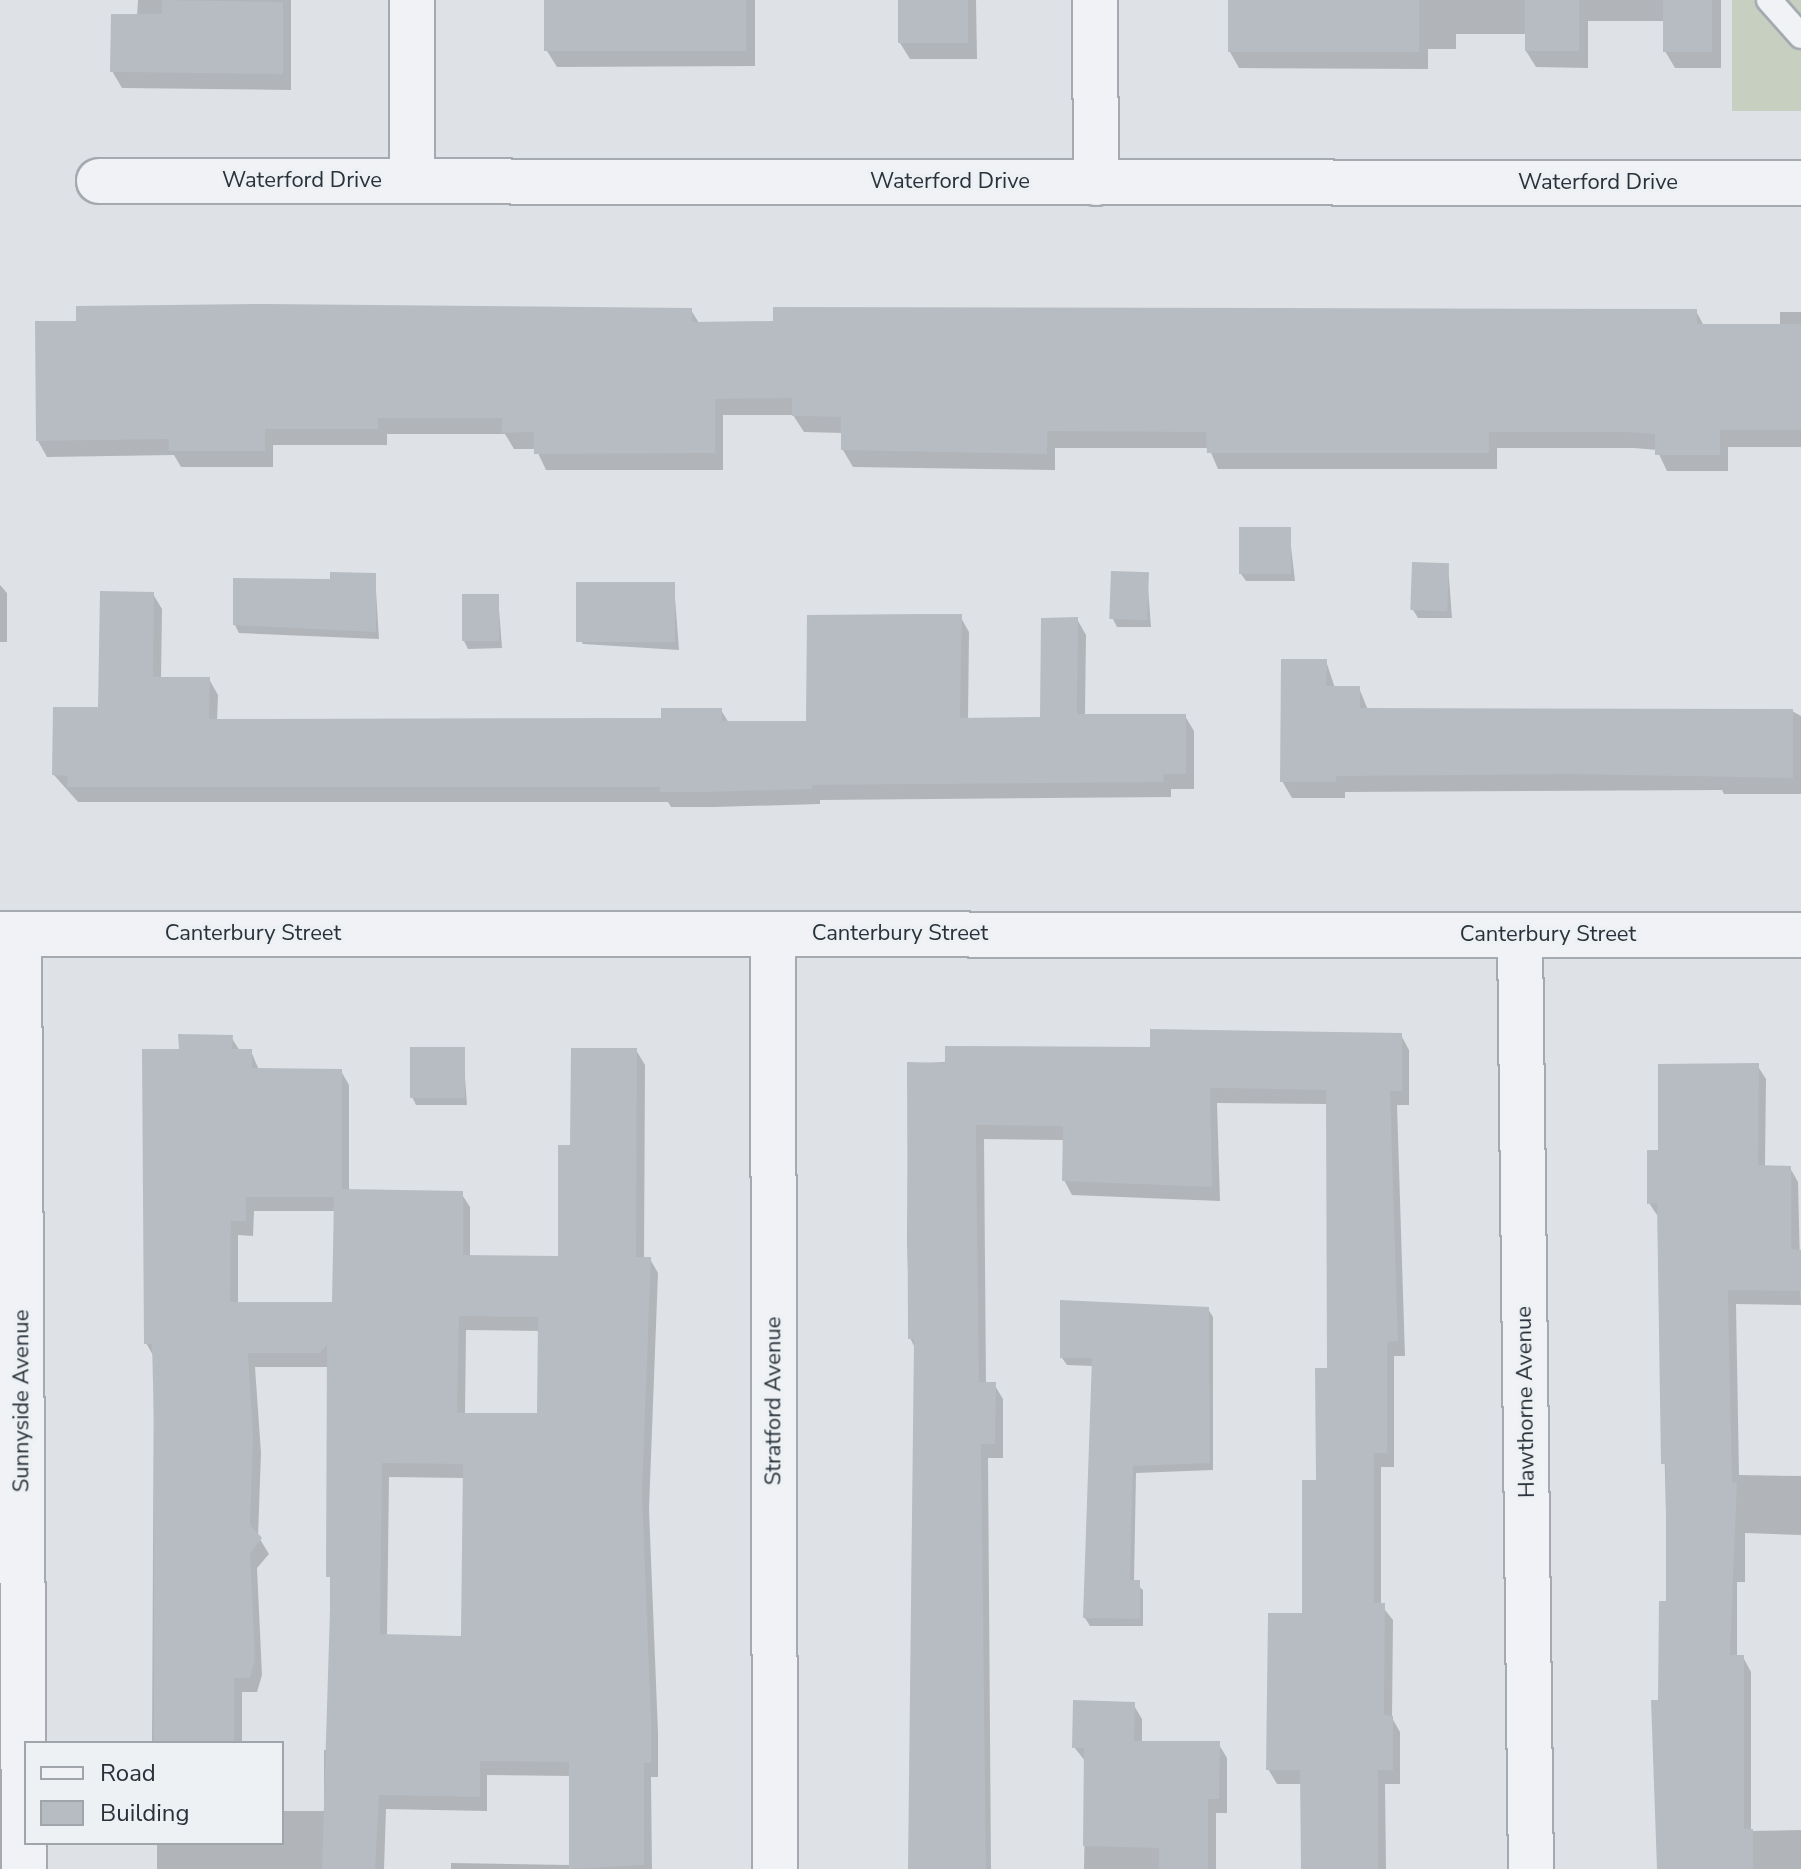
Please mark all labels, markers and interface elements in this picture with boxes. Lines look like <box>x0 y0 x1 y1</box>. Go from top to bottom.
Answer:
street label: Waterford Drive <box>222 168 382 194</box>
street label: Waterford Drive <box>870 169 1030 195</box>
street label: Waterford Drive <box>1518 170 1678 196</box>
street label: Canterbury Street <box>165 921 341 947</box>
street label: Canterbury Street <box>812 921 988 947</box>
street label: Canterbury Street <box>1460 922 1636 948</box>
street label: Hawthorne Avenue <box>1511 1306 1541 1498</box>
street label: Sunnyside Avenue <box>9 1310 35 1492</box>
street label: Stratford Avenue <box>761 1317 787 1485</box>
legend <box>24 1741 284 1845</box>
text: Road <box>100 1757 156 1789</box>
text: Building <box>100 1797 190 1829</box>

